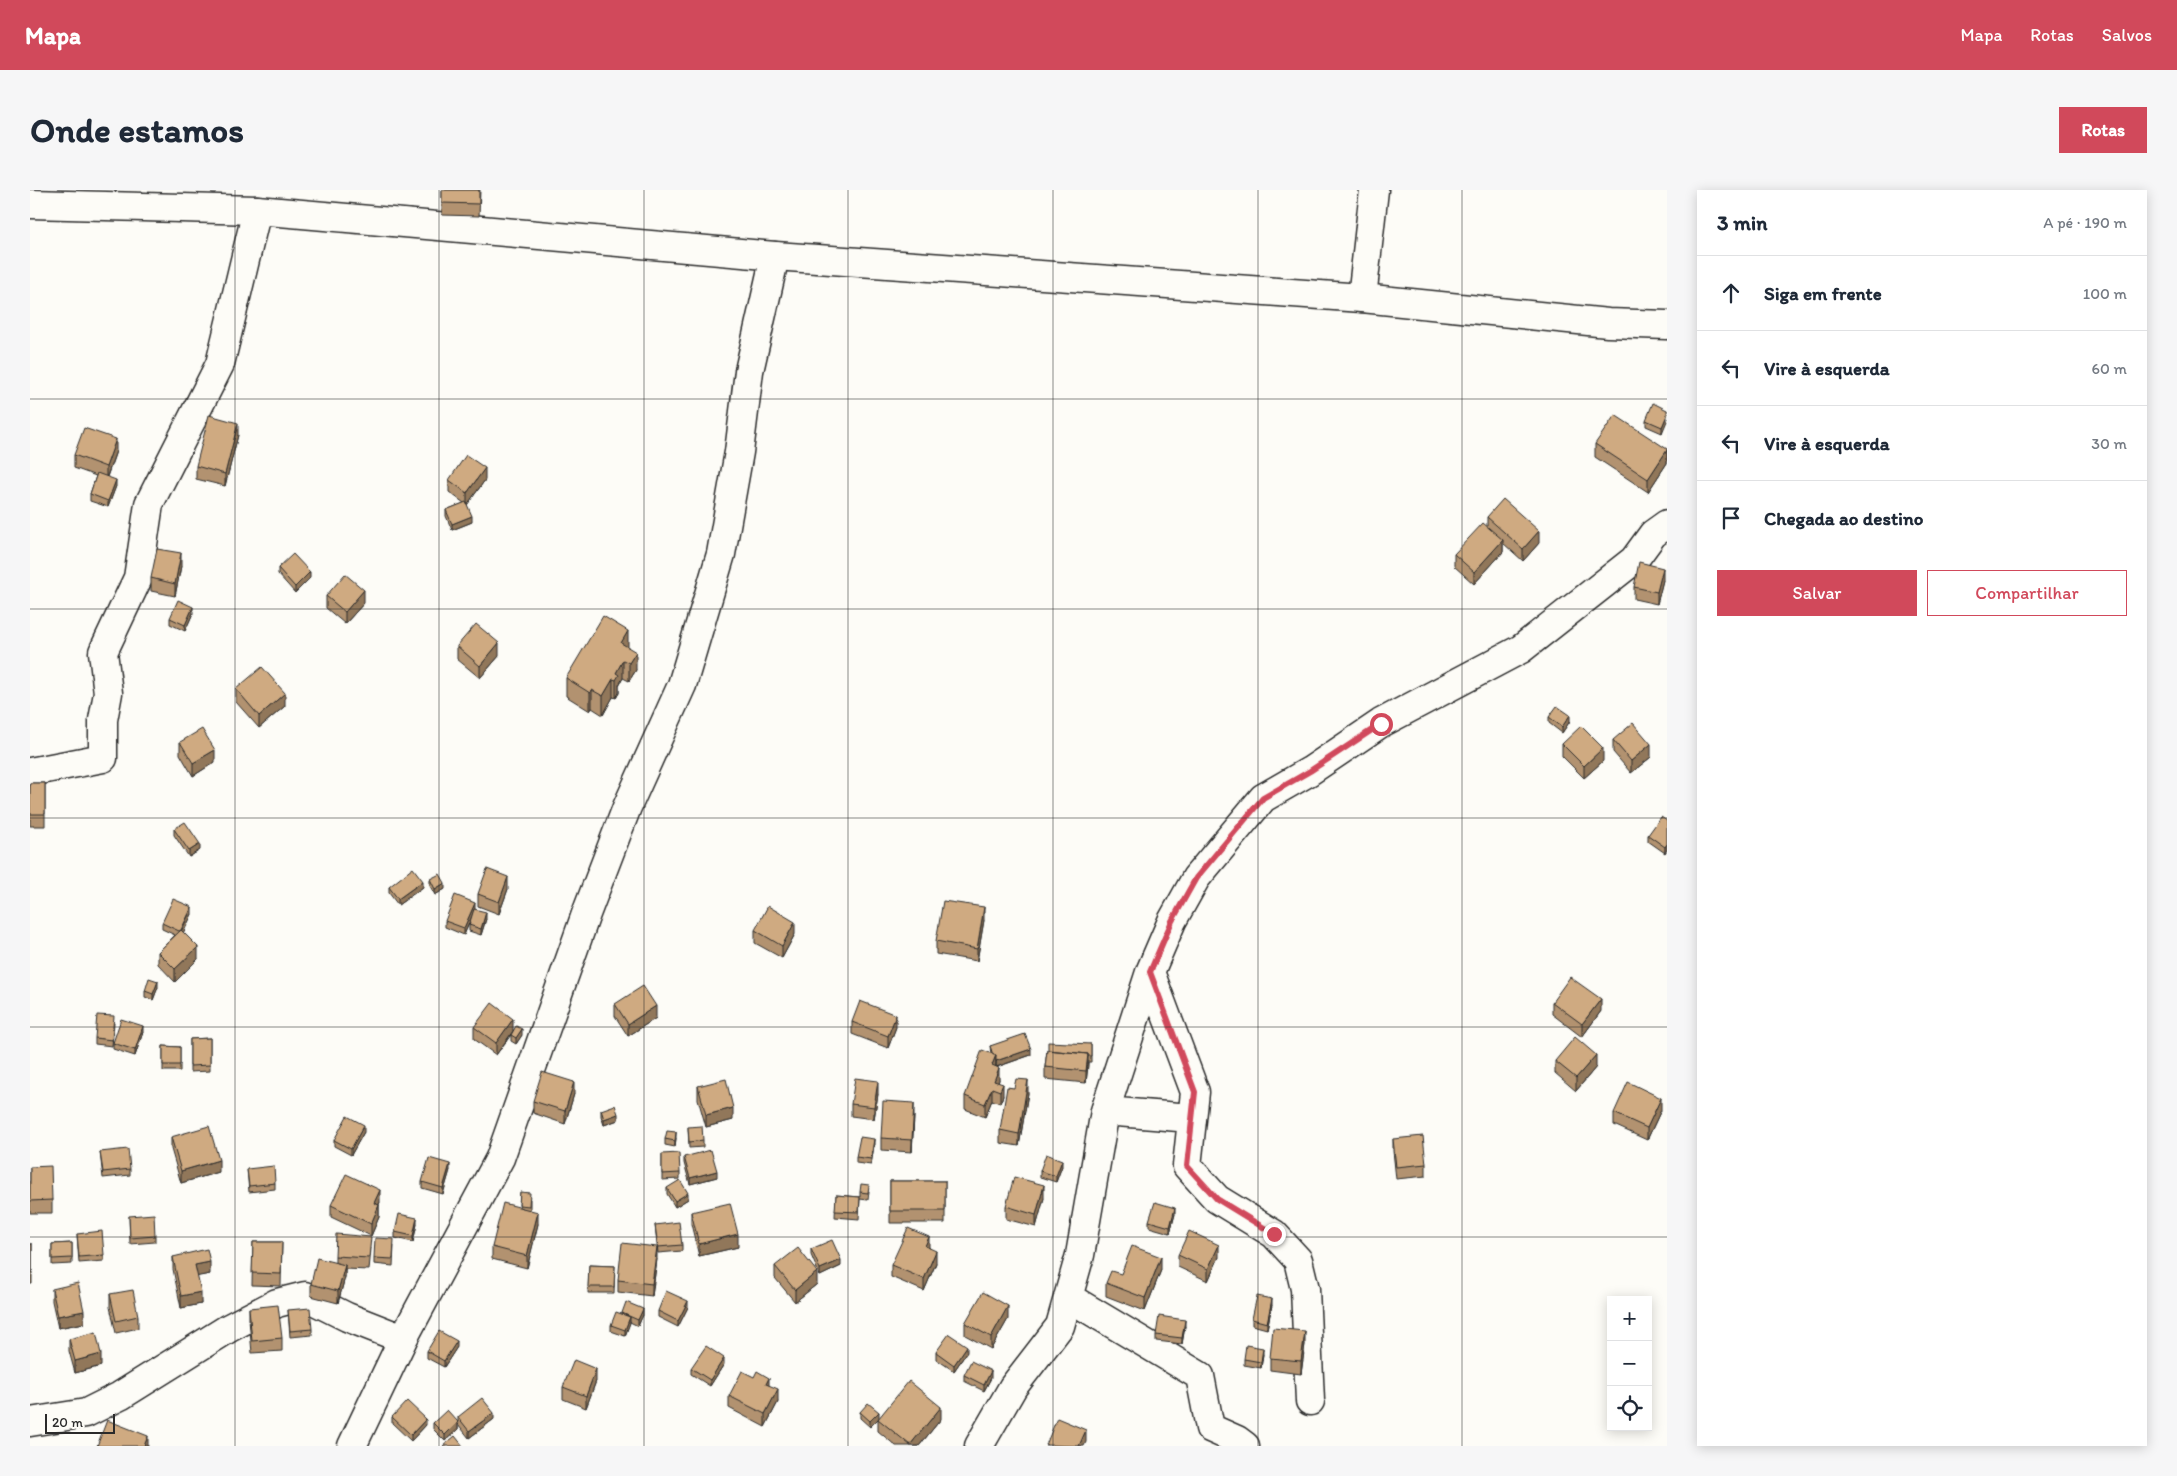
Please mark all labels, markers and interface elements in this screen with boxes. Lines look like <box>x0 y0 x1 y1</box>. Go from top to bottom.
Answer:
text: Mapa <box>25 21 81 50</box>
text: Mapa <box>1960 24 2002 46</box>
text: Rotas <box>2030 24 2074 46</box>
text: Salvos <box>2102 24 2152 46</box>
button: Rotas <box>2059 107 2147 153</box>
text: Onde estamos <box>30 109 244 151</box>
text: 3 min <box>1717 210 1767 235</box>
text: A pé · 190 m <box>2043 213 2127 232</box>
icon: ahead <box>1717 279 1745 307</box>
text: Siga em frente <box>1764 282 1882 305</box>
text: 100 m <box>2083 284 2127 303</box>
icon: left <box>1717 354 1745 382</box>
text: Vire à esquerda <box>1764 357 1890 380</box>
text: 60 m <box>2092 359 2127 378</box>
icon: left <box>1717 429 1745 457</box>
text: Vire à esquerda <box>1764 432 1890 455</box>
text: 30 m <box>2091 434 2127 453</box>
icon: arrive <box>1717 504 1745 532</box>
text: Chegada ao destino <box>1764 507 1923 530</box>
button: Salvar <box>1717 570 1917 616</box>
button: Compartilhar <box>1927 570 2127 616</box>
route start <box>1370 713 1393 736</box>
route end <box>1263 1223 1286 1246</box>
map controls <box>1607 1296 1652 1431</box>
button: + <box>1607 1296 1652 1341</box>
button: − <box>1607 1341 1652 1386</box>
button: locate <box>1607 1386 1652 1431</box>
scale bar <box>45 1411 115 1434</box>
text: 20 m <box>52 1414 83 1431</box>

